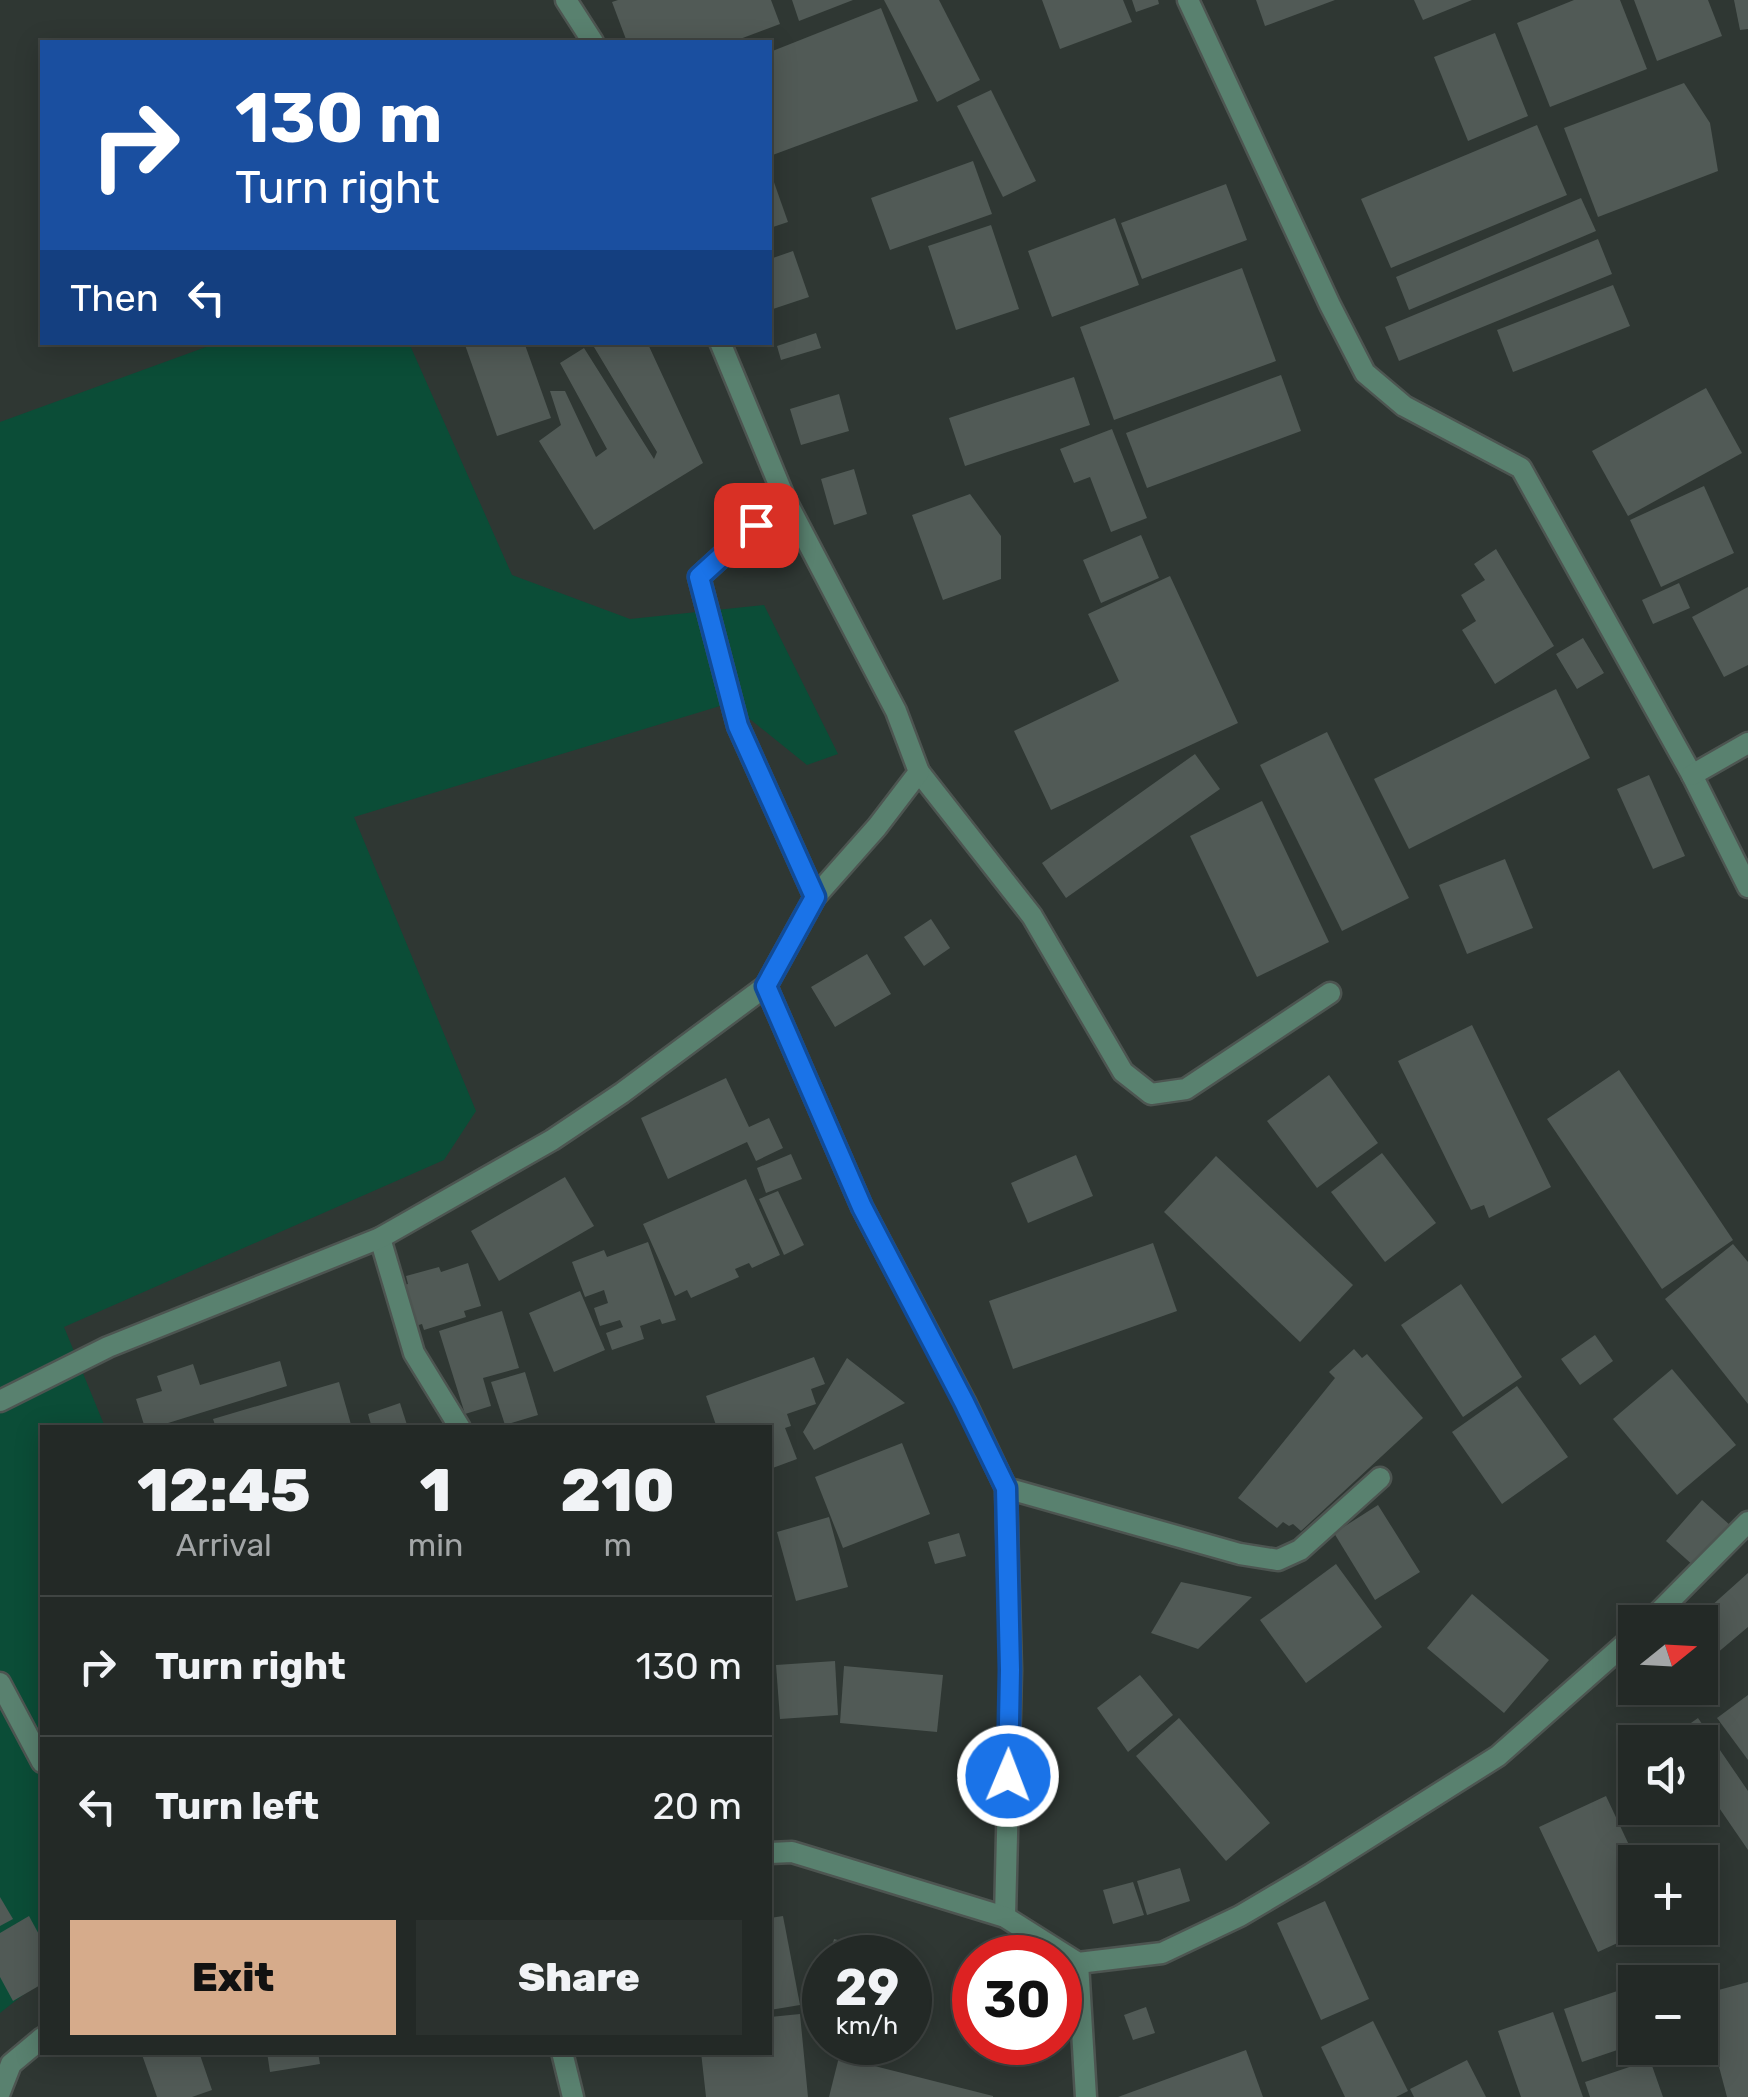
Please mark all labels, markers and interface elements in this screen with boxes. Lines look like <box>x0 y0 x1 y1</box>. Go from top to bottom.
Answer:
text: 130 m <box>235 77 443 160</box>
icon: right <box>70 80 200 210</box>
text: Turn right <box>235 161 439 214</box>
icon: left <box>179 270 234 325</box>
text: Then <box>70 275 159 321</box>
pin <box>714 483 799 568</box>
icon: arrive <box>729 498 784 553</box>
text: 12:45 <box>137 1455 311 1526</box>
text: 1 <box>420 1455 451 1526</box>
text: 210 <box>561 1455 675 1526</box>
text: Arrival <box>176 1526 272 1564</box>
text: min <box>408 1526 463 1564</box>
text: m <box>603 1526 632 1564</box>
north arrow <box>1618 1605 1718 1705</box>
map controls <box>1618 1605 1718 2065</box>
icon: right <box>70 1639 125 1694</box>
text: Turn right <box>155 1643 346 1689</box>
text: 130 m <box>636 1643 742 1689</box>
position arrow <box>956 1724 1060 1828</box>
button: sound <box>1618 1725 1718 1825</box>
icon: left <box>70 1779 125 1834</box>
text: Turn left <box>155 1783 319 1829</box>
text: 20 m <box>652 1783 742 1829</box>
button: + <box>1618 1845 1718 1945</box>
button: Exit <box>70 1920 396 2035</box>
button: Share <box>416 1920 742 2035</box>
speed limit sign: 30 <box>952 1935 1082 2065</box>
text: 29 <box>835 1958 899 2018</box>
button: − <box>1618 1965 1718 2065</box>
text: km/h <box>836 2011 898 2040</box>

